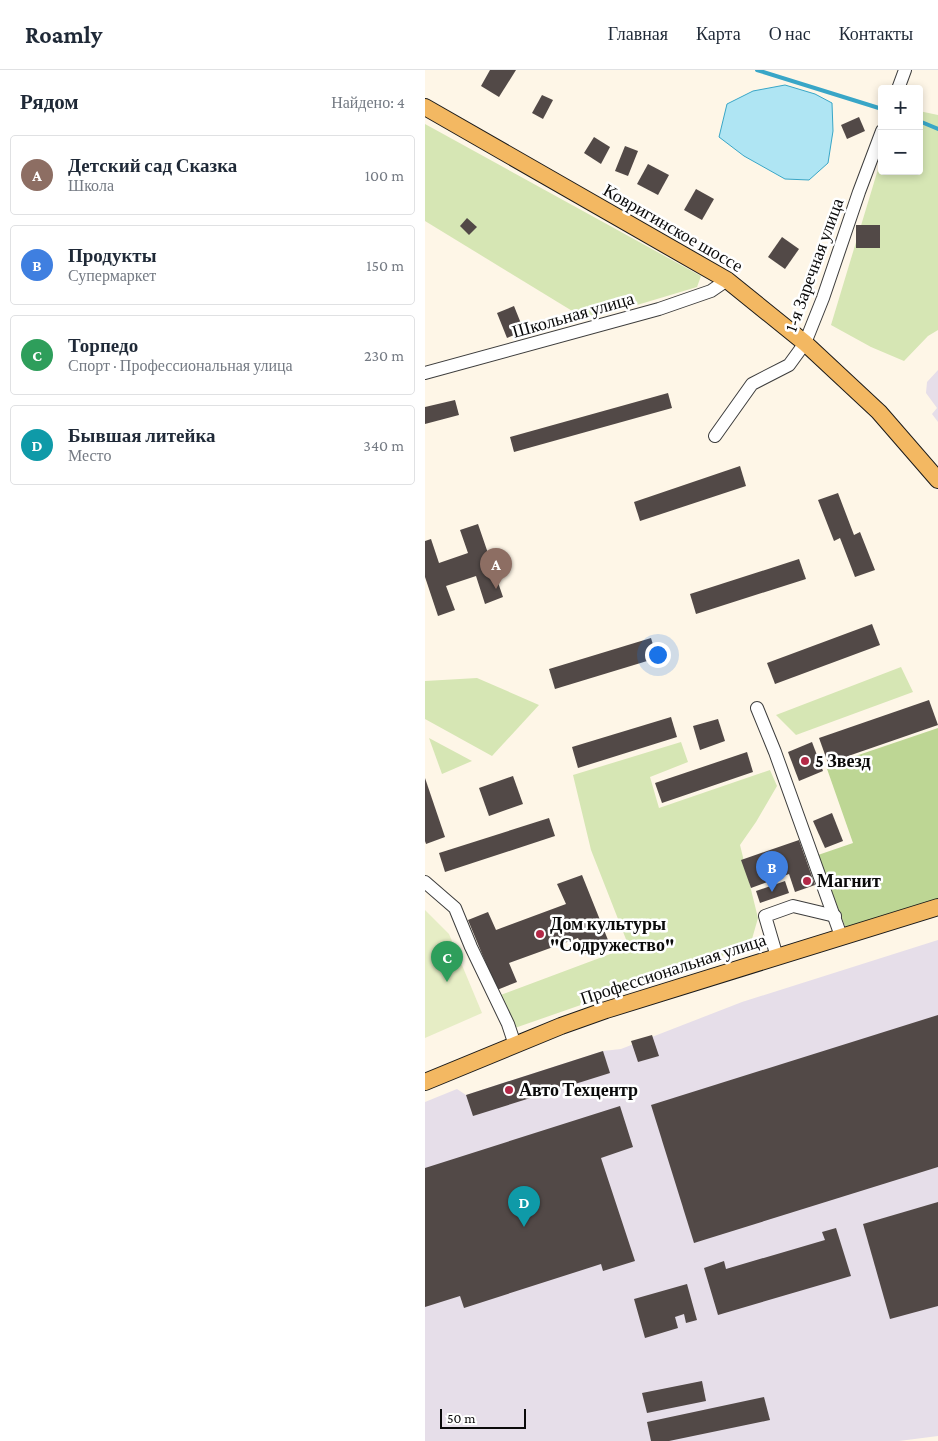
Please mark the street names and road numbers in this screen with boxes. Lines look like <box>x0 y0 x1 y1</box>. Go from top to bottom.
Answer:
street label: Ковригинское шоссе <box>600 180 746 276</box>
street label: 1-я Заречная улица <box>781 196 847 334</box>
street label: Школьная улица <box>510 288 636 342</box>
street label: Профессиональная улица <box>577 929 769 1009</box>

